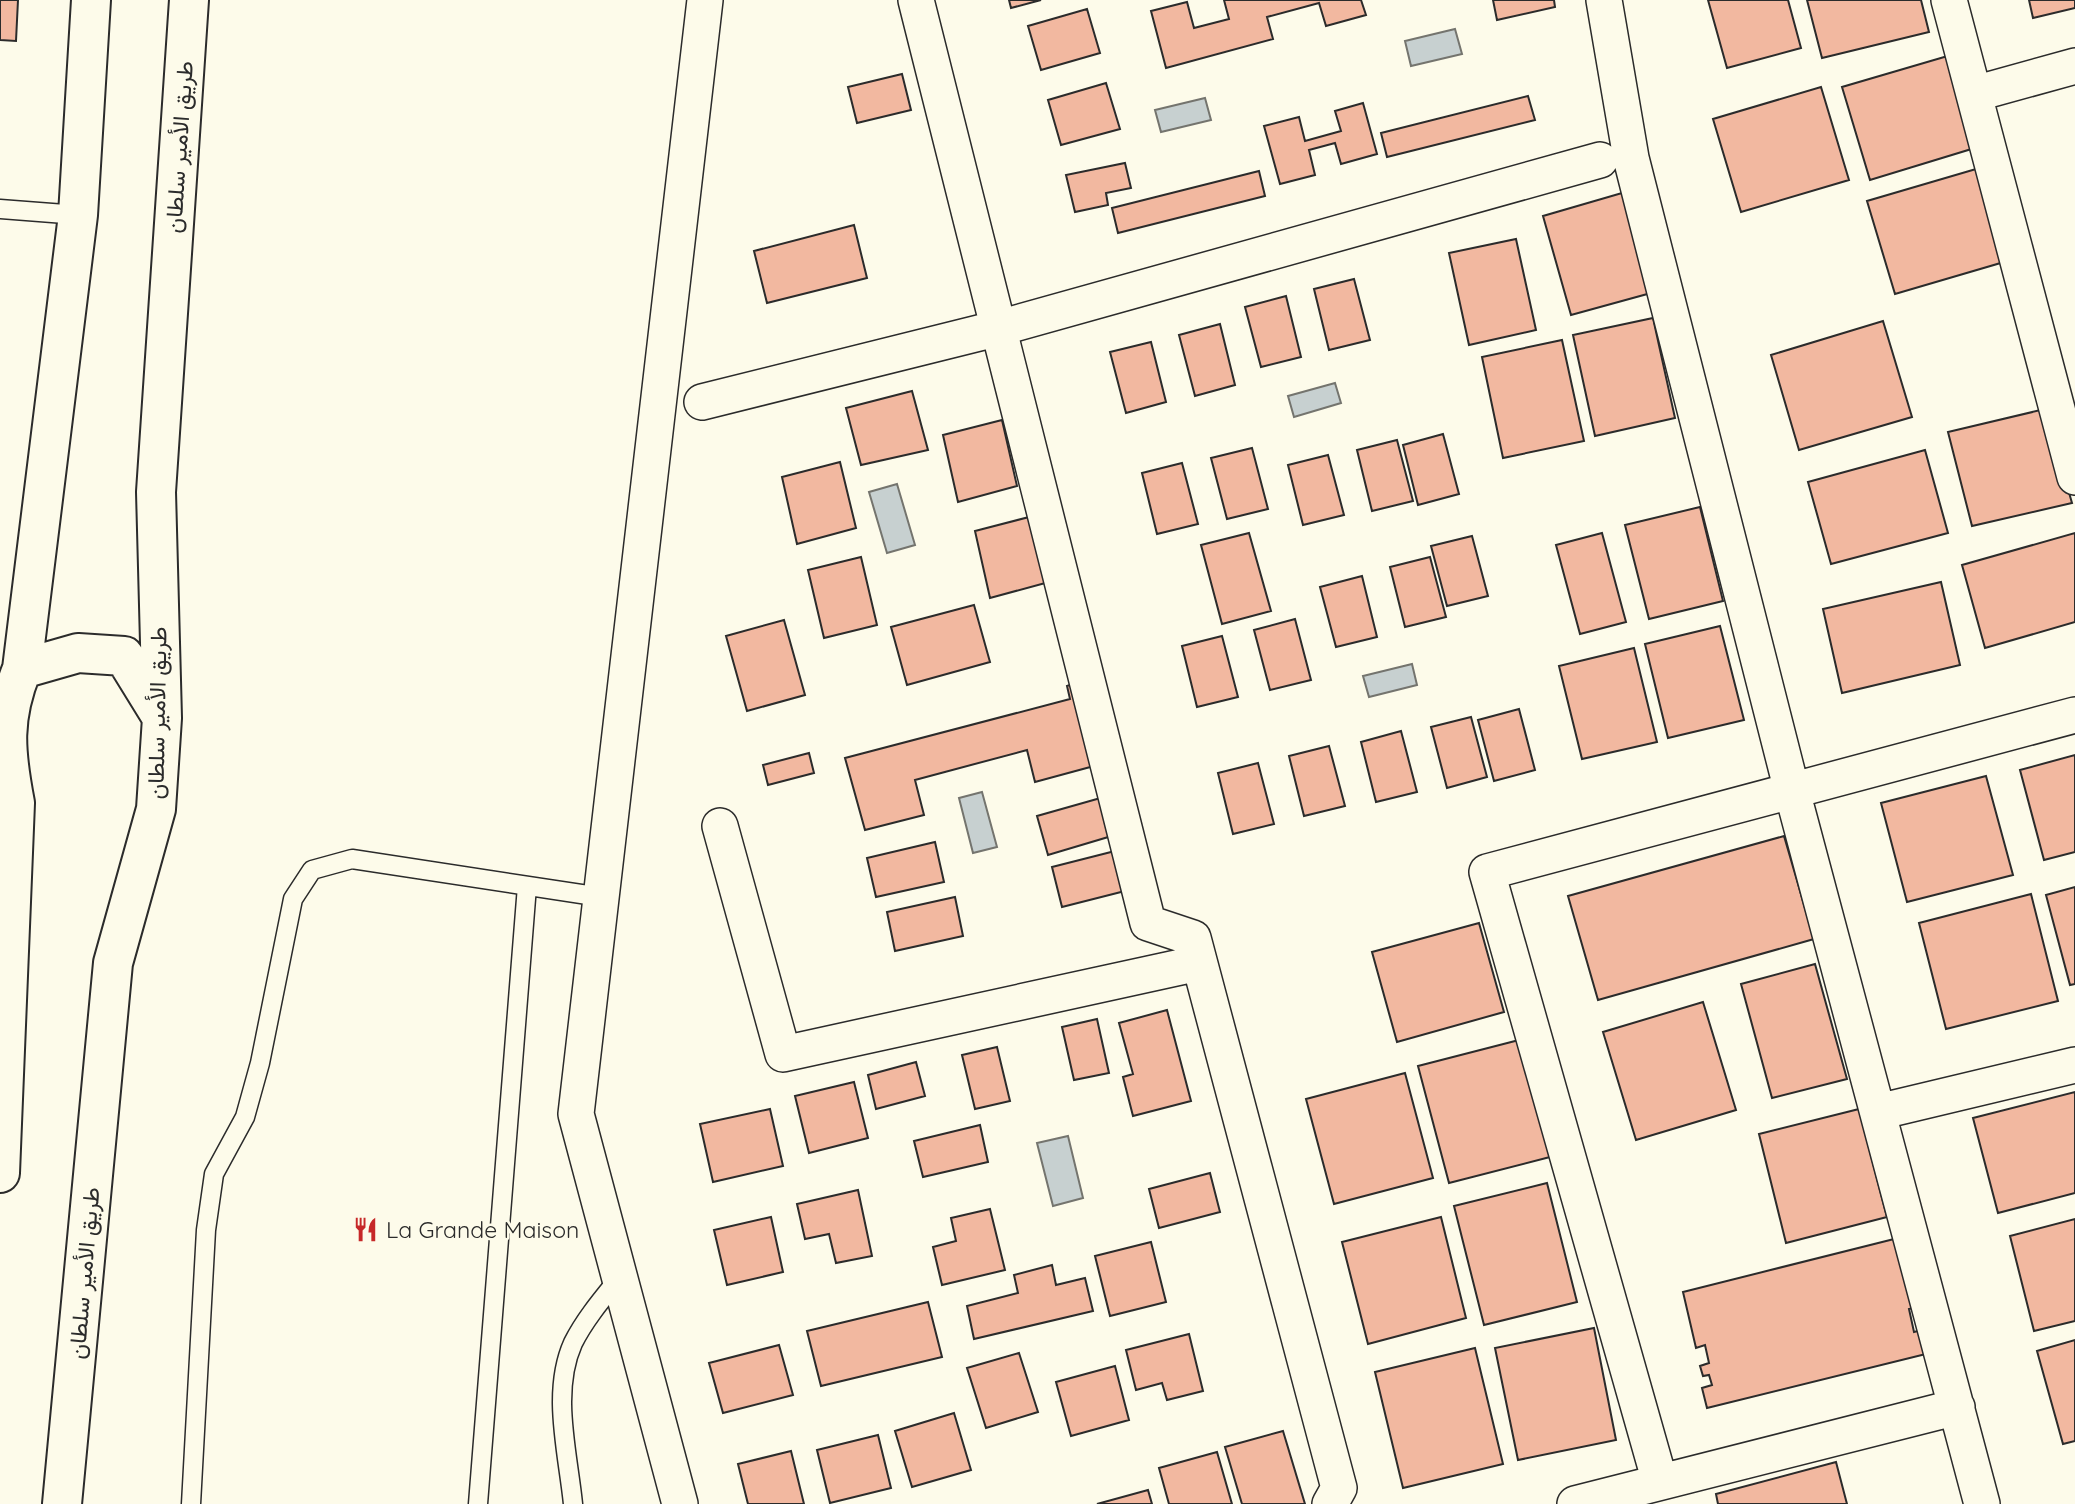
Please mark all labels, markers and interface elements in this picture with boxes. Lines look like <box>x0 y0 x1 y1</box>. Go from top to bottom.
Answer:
street label: طريق الأمير سلطان <box>158 60 200 234</box>
street label: طريق الأمير سلطان <box>140 626 174 800</box>
street label: طريق الأمير سلطان <box>62 1186 106 1360</box>
place label: La Grande Maison <box>386 1215 579 1244</box>
restaurant icon: La Grande Maison <box>352 1216 380 1244</box>

